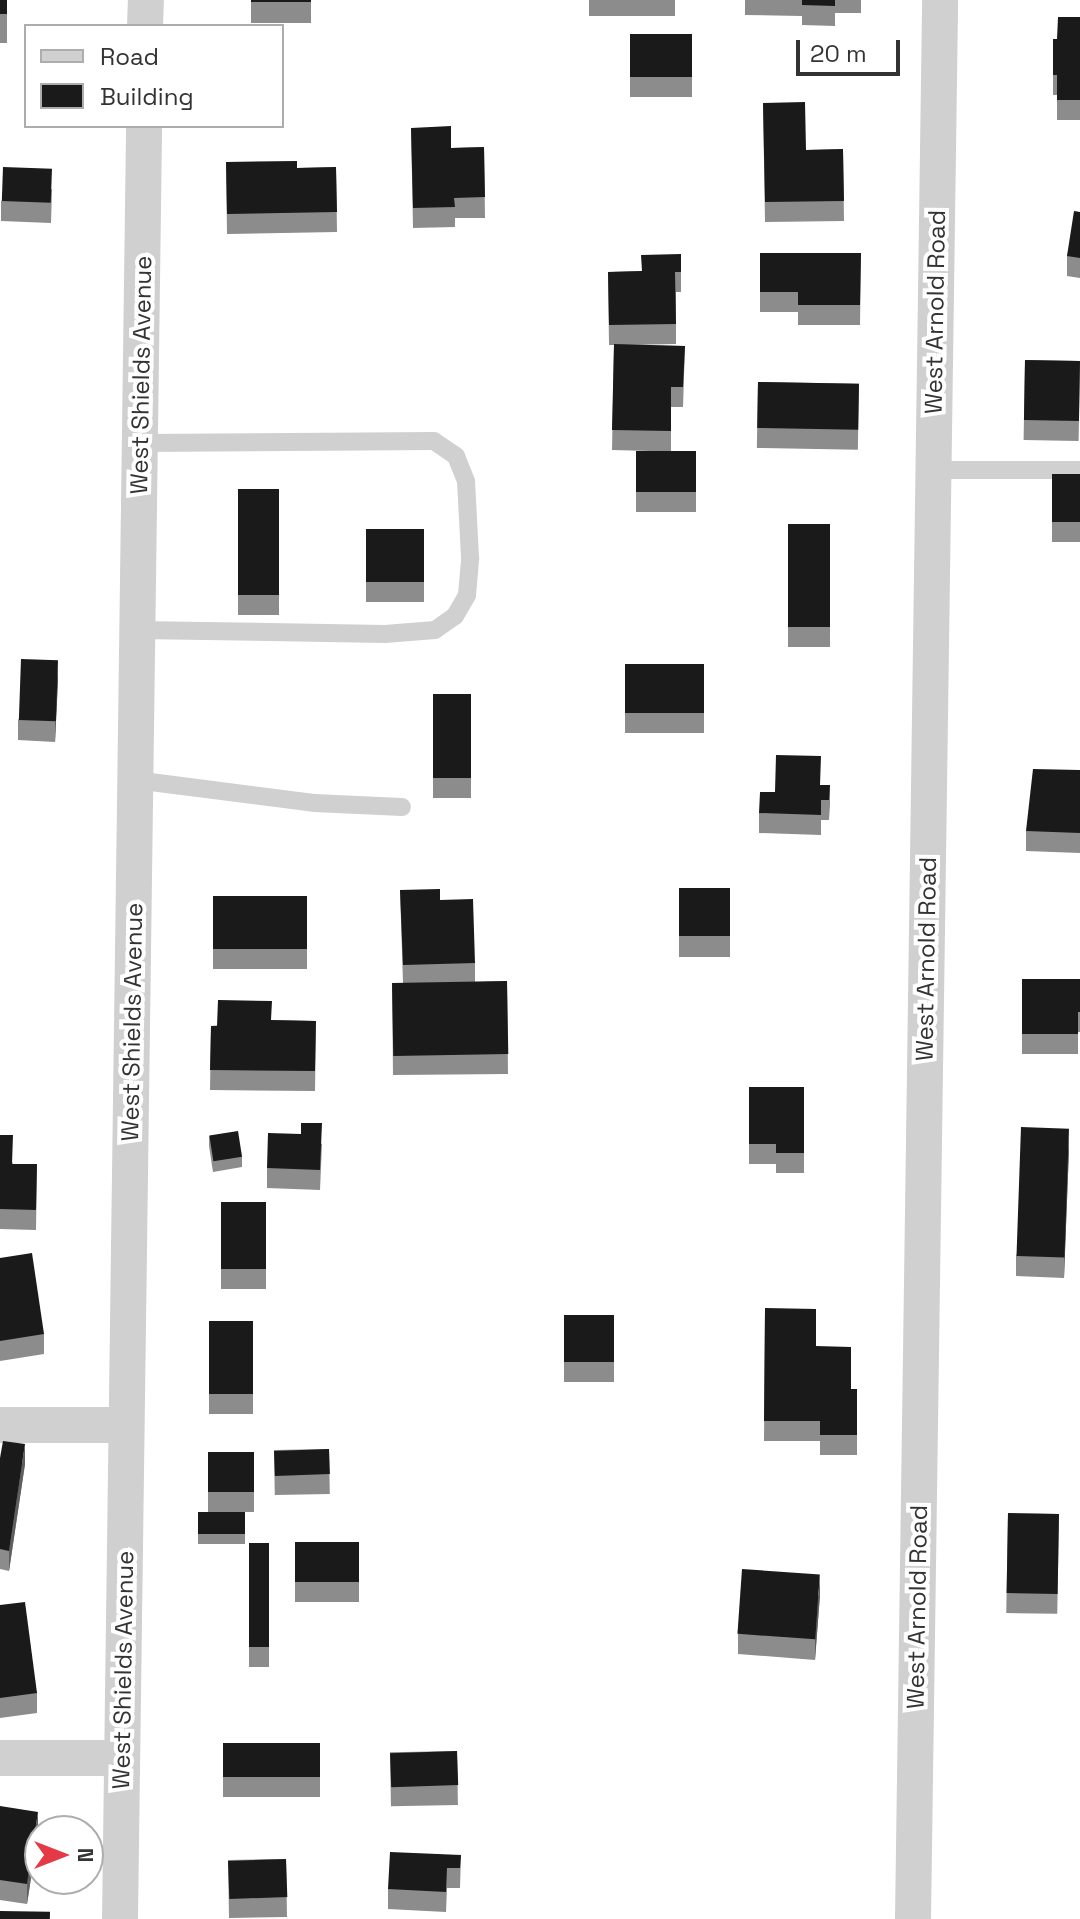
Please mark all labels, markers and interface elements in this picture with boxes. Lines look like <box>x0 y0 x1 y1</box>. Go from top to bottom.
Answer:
legend <box>24 24 284 128</box>
scale bar <box>800 24 904 74</box>
text: 20 m <box>810 38 867 69</box>
text: Road <box>100 41 159 72</box>
text: Building <box>100 81 194 112</box>
street label: West Arnold Road <box>919 209 951 415</box>
street label: West Shields Avenue <box>125 255 157 495</box>
street label: West Arnold Road <box>910 856 942 1062</box>
street label: West Shields Avenue <box>116 902 148 1142</box>
street label: West Arnold Road <box>901 1504 933 1710</box>
street label: West Shields Avenue <box>107 1550 139 1790</box>
north arrow <box>24 1815 104 1895</box>
text: N <box>72 1848 100 1862</box>

